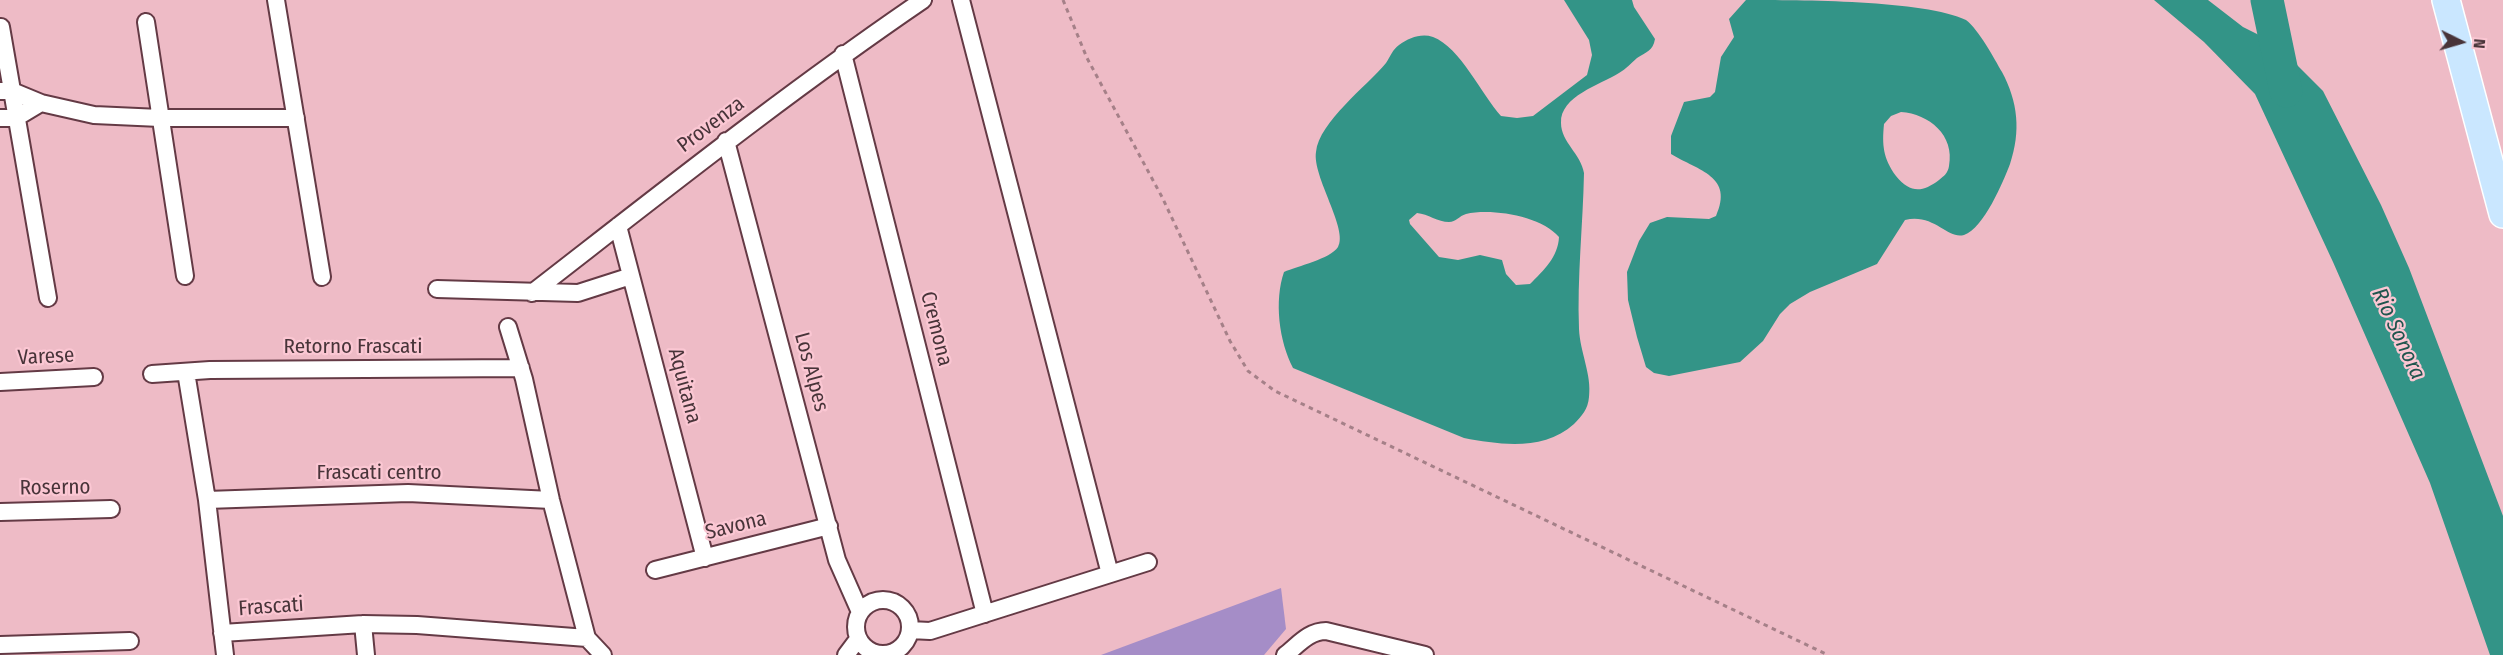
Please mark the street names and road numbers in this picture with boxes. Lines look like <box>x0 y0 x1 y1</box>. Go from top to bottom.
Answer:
street label: Provenza <box>673 92 749 158</box>
street label: Cremona <box>915 289 957 369</box>
street label: Los Alpes <box>788 330 834 414</box>
street label: Retorno Frascati <box>284 334 422 360</box>
street label: Varese <box>17 343 75 371</box>
street label: Aquitana <box>662 346 706 426</box>
street label: Frascati centro <box>316 460 442 486</box>
street label: Roserno <box>19 475 91 501</box>
street label: Savona <box>703 506 769 546</box>
street label: Frascati <box>237 592 305 622</box>

